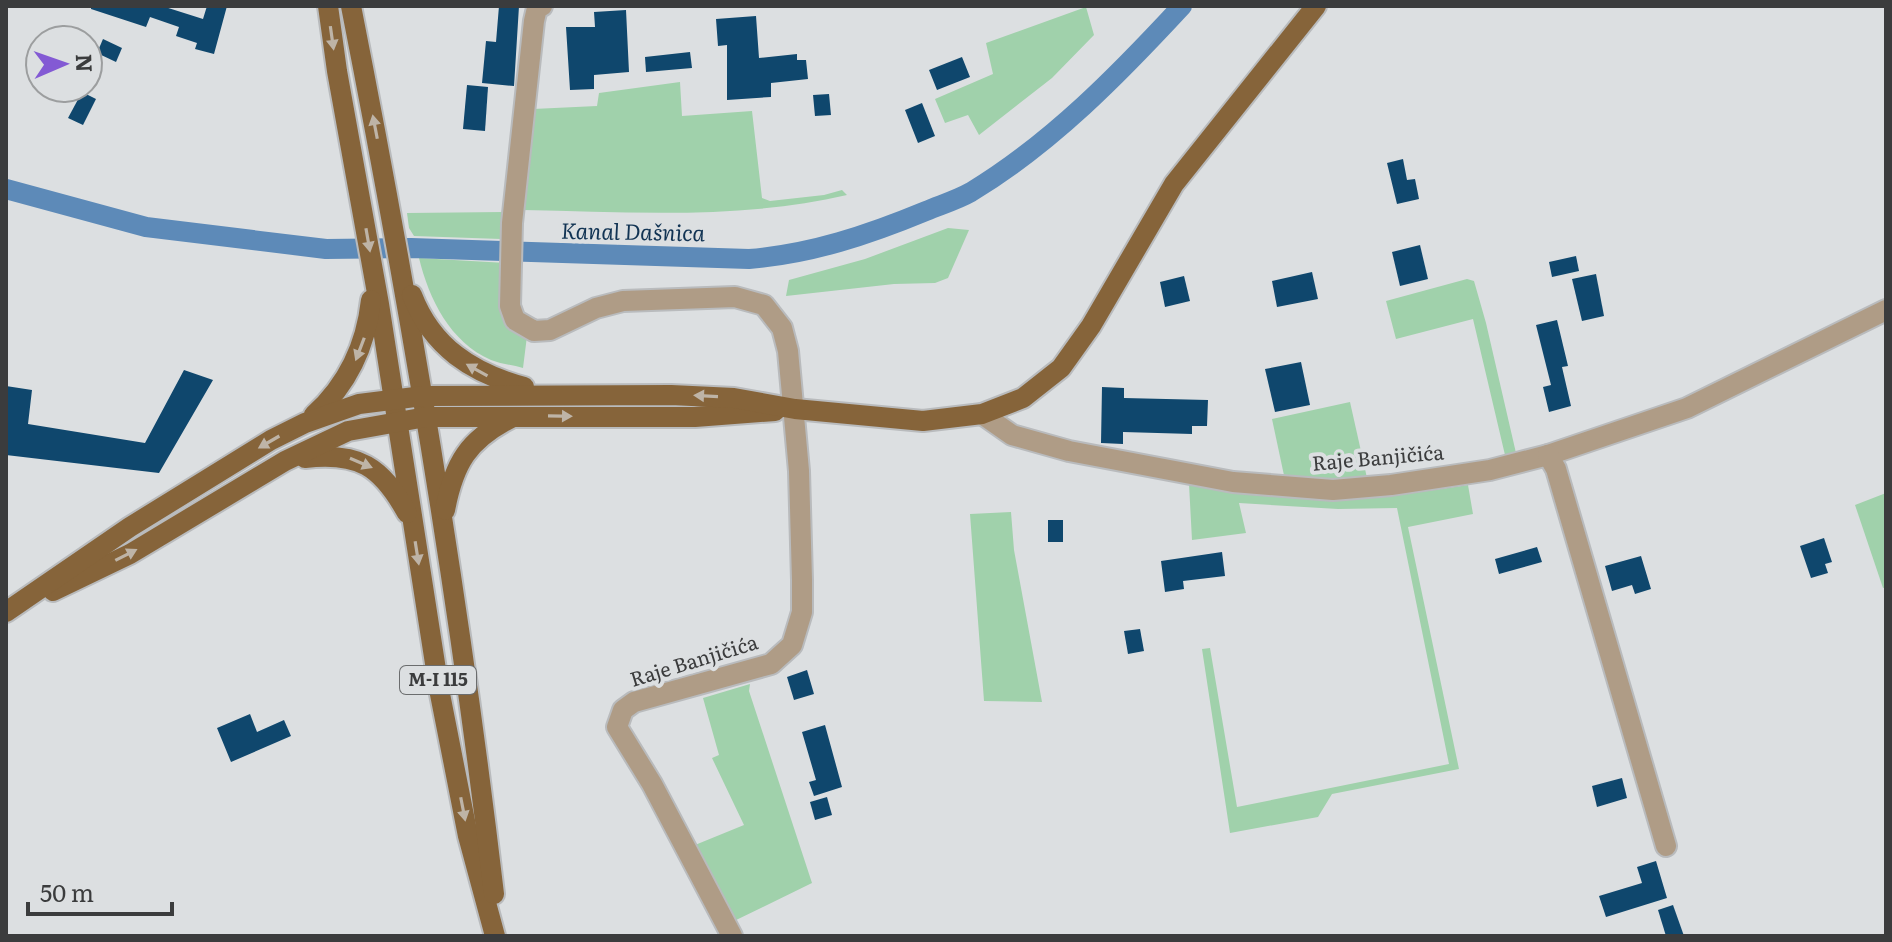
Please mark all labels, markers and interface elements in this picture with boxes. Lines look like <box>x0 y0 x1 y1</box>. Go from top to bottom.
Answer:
north arrow <box>24 24 104 104</box>
one-way arrow <box>326 26 339 51</box>
text: N <box>69 53 102 73</box>
one-way arrow <box>368 115 381 140</box>
water label: Kanal Dašnica <box>561 213 706 248</box>
one-way arrow <box>362 228 374 253</box>
one-way arrow <box>353 337 366 361</box>
one-way arrow <box>466 363 489 376</box>
one-way arrow <box>693 390 718 403</box>
one-way arrow <box>548 410 573 422</box>
one-way arrow <box>258 435 280 449</box>
street label: Raje Banjičića <box>1311 435 1445 477</box>
one-way arrow <box>349 457 373 470</box>
one-way arrow <box>412 541 424 566</box>
one-way arrow <box>115 549 138 562</box>
street label: Raje Banjičića <box>626 625 761 693</box>
road number: M-I 115 <box>400 666 476 694</box>
one-way arrow <box>457 797 469 822</box>
scale bar <box>28 866 172 916</box>
text: 50 m <box>40 874 94 909</box>

